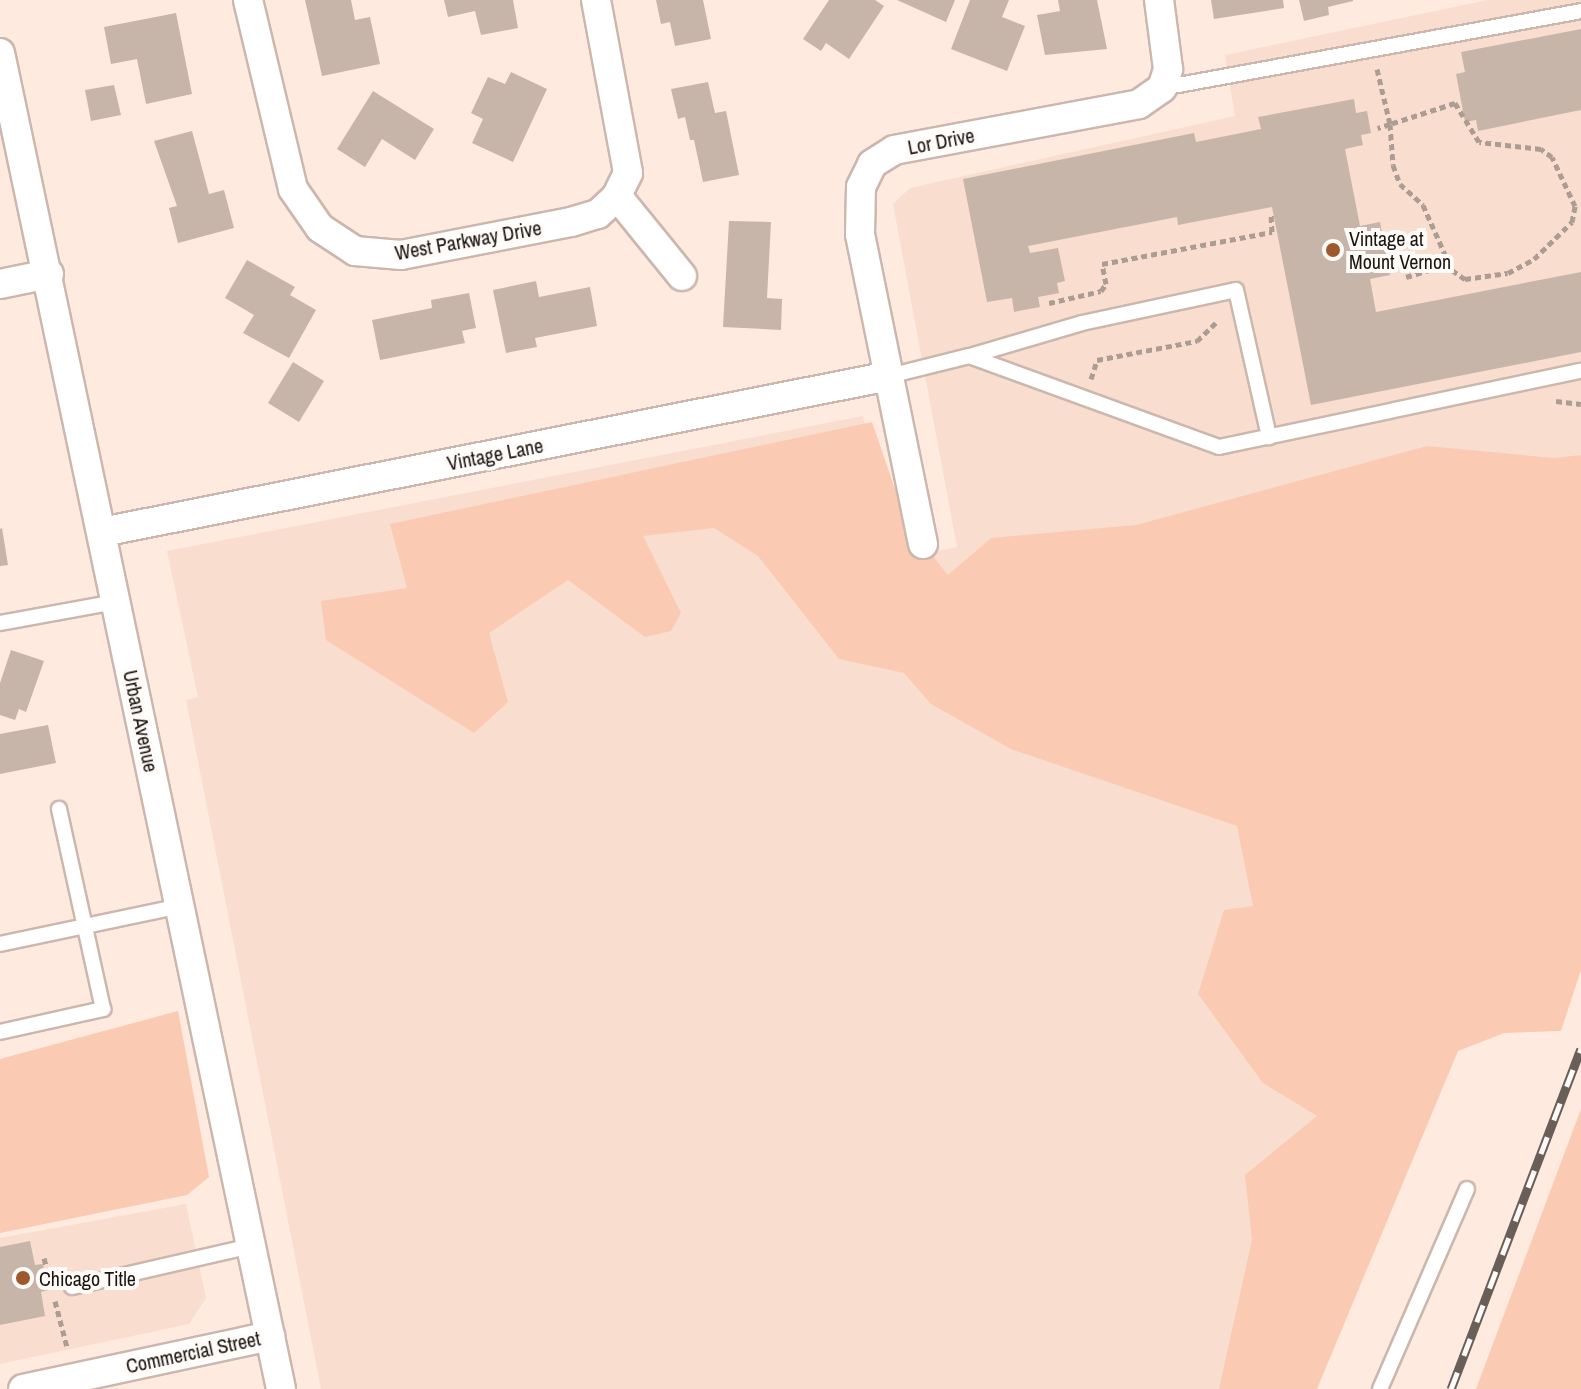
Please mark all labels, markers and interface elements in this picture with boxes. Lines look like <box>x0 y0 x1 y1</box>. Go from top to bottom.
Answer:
street label: Lor Drive <box>906 123 976 159</box>
street label: West Parkway Drive <box>393 215 543 265</box>
place label: Vintage at Mount Vernon <box>1349 226 1451 273</box>
marker: Vintage at Mount Vernon <box>1324 241 1342 259</box>
street label: Vintage Lane <box>445 433 545 475</box>
street label: Urban Avenue <box>118 667 164 775</box>
place label: Chicago Title <box>39 1266 136 1290</box>
marker: Chicago Title <box>14 1269 32 1287</box>
street label: Commercial Street <box>124 1326 262 1378</box>

